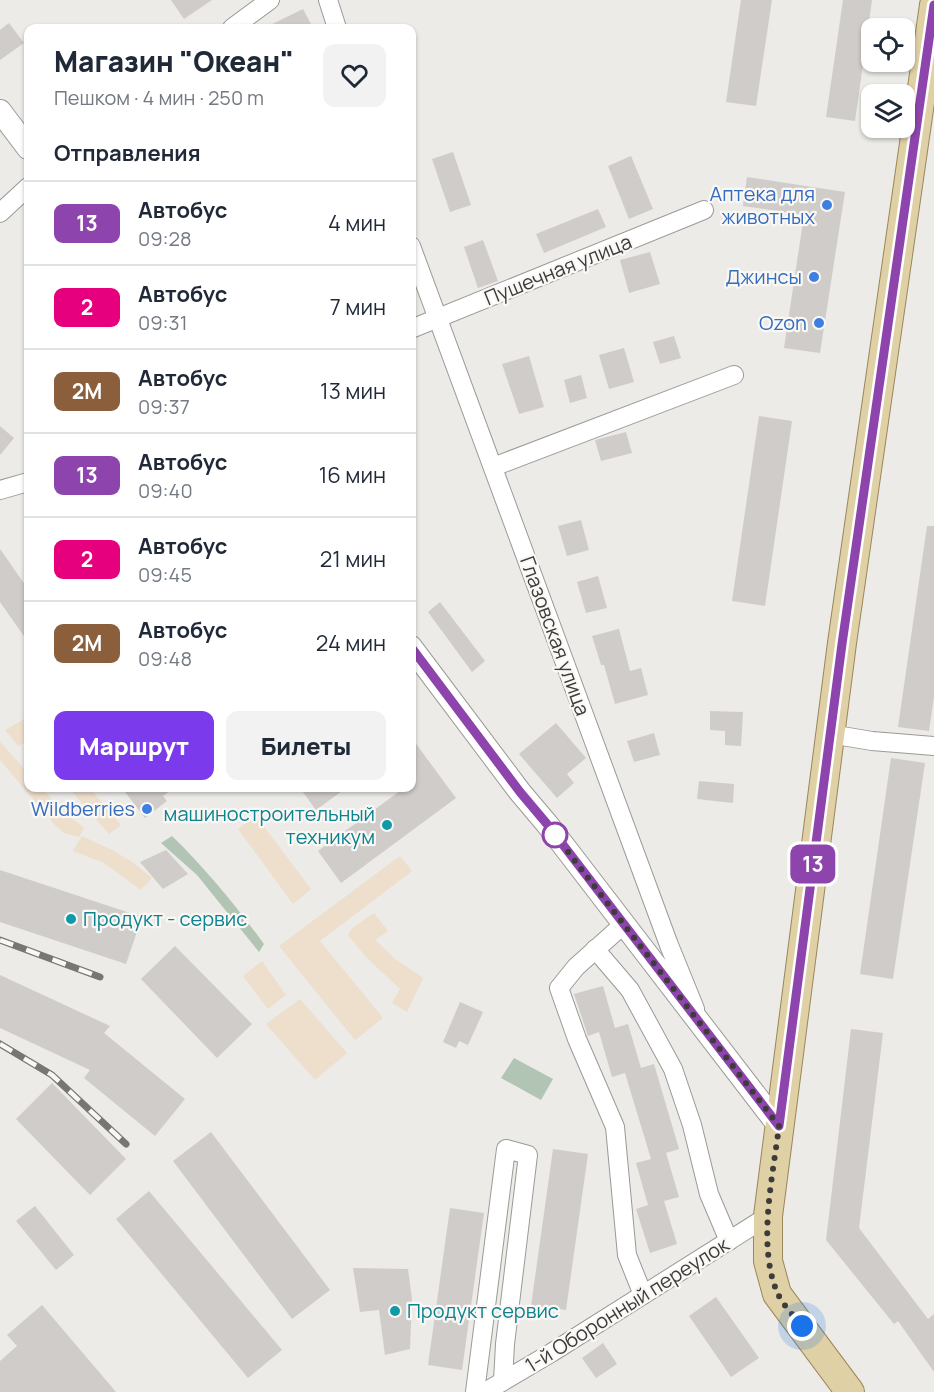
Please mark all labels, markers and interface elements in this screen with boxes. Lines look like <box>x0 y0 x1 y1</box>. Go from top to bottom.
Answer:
map controls <box>861 18 915 138</box>
button: locate <box>861 18 915 72</box>
text: Магазин "Океан" <box>54 42 294 80</box>
button: heart <box>323 44 386 107</box>
text: Пешком · 4 мин · 250 m <box>54 84 264 111</box>
button: layers <box>861 84 915 138</box>
text: Отправления <box>54 138 201 168</box>
place label: Аптека для животных <box>710 180 815 230</box>
text: Автобус <box>138 195 227 225</box>
marker: Аптека для животных <box>820 198 834 212</box>
text: 4 мин <box>328 208 386 238</box>
text: 13 <box>76 209 98 237</box>
text: 09:28 <box>138 225 192 252</box>
street label: Пушечная улица <box>480 228 635 311</box>
place label: Джинсы <box>726 263 802 290</box>
marker: Джинсы <box>807 270 821 284</box>
text: Автобус <box>138 279 227 309</box>
text: 7 мин <box>330 292 386 322</box>
text: 2 <box>81 293 93 321</box>
text: 09:31 <box>138 309 187 336</box>
place label: Ozon <box>759 309 807 336</box>
marker: Ozon <box>812 316 826 330</box>
text: Автобус <box>138 363 227 393</box>
text: 13 мин <box>320 376 386 406</box>
text: 2М <box>72 377 102 405</box>
text: 09:37 <box>138 393 190 420</box>
text: Автобус <box>138 447 227 477</box>
text: 16 мин <box>319 460 386 490</box>
text: 13 <box>76 461 98 489</box>
text: 09:40 <box>138 477 193 504</box>
text: Автобус <box>138 531 227 561</box>
text: 21 мин <box>320 544 386 574</box>
text: 2 <box>81 545 93 573</box>
street label: Глазовская улица <box>514 552 597 719</box>
text: 09:45 <box>138 561 192 588</box>
text: Автобус <box>138 615 227 645</box>
text: 24 мин <box>316 628 386 658</box>
text: 2М <box>72 629 102 657</box>
text: 09:48 <box>138 645 192 672</box>
button: Маршрут <box>54 711 214 780</box>
button: Билеты <box>226 711 386 780</box>
place label: Wildberries <box>31 795 135 822</box>
place label: машиностроительный техникум <box>164 800 375 850</box>
marker: Wildberries <box>140 802 154 816</box>
marker: машиностроительный техникум <box>380 818 394 832</box>
unlabelled marker <box>542 822 568 848</box>
line badge: 13 <box>786 844 840 884</box>
text: 13 <box>802 850 824 878</box>
place label: Продукт - сервис <box>83 905 247 932</box>
marker: Продукт - сервис <box>64 912 78 926</box>
street label: 1-й Оборонный переулок <box>520 1230 735 1378</box>
place label: Продукт сервис <box>407 1297 559 1324</box>
marker: Продукт сервис <box>388 1304 402 1318</box>
your location <box>787 1311 817 1341</box>

